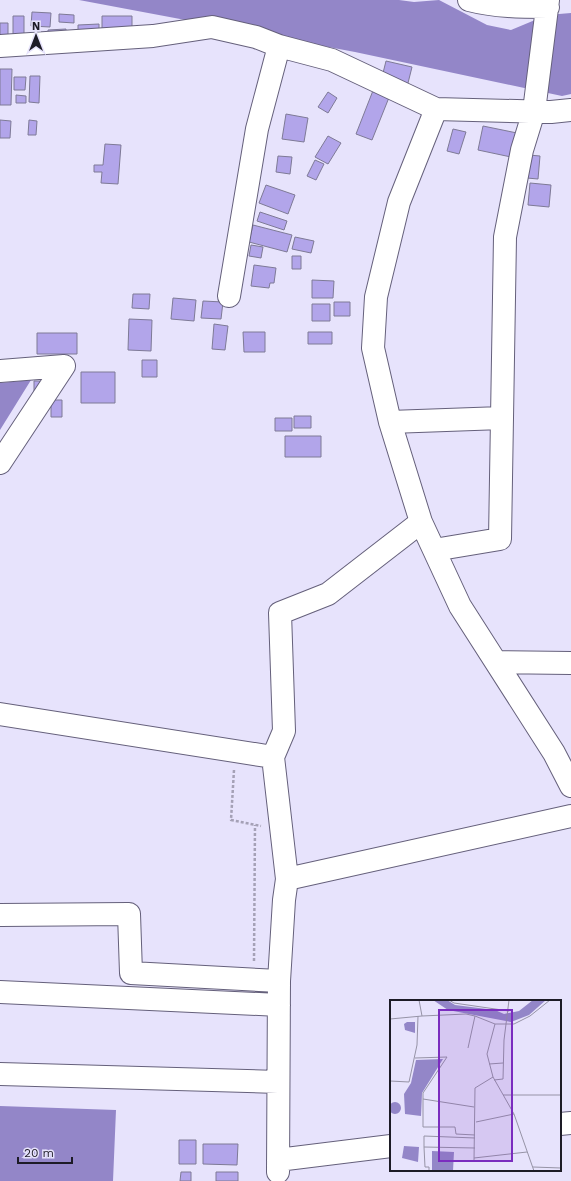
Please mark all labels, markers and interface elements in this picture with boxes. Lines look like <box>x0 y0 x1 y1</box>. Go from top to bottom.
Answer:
north arrow <box>16 16 56 56</box>
text: N <box>32 20 40 33</box>
inset map <box>390 1000 561 1171</box>
scale bar <box>18 1139 72 1165</box>
text: 20 m <box>24 1146 54 1160</box>

